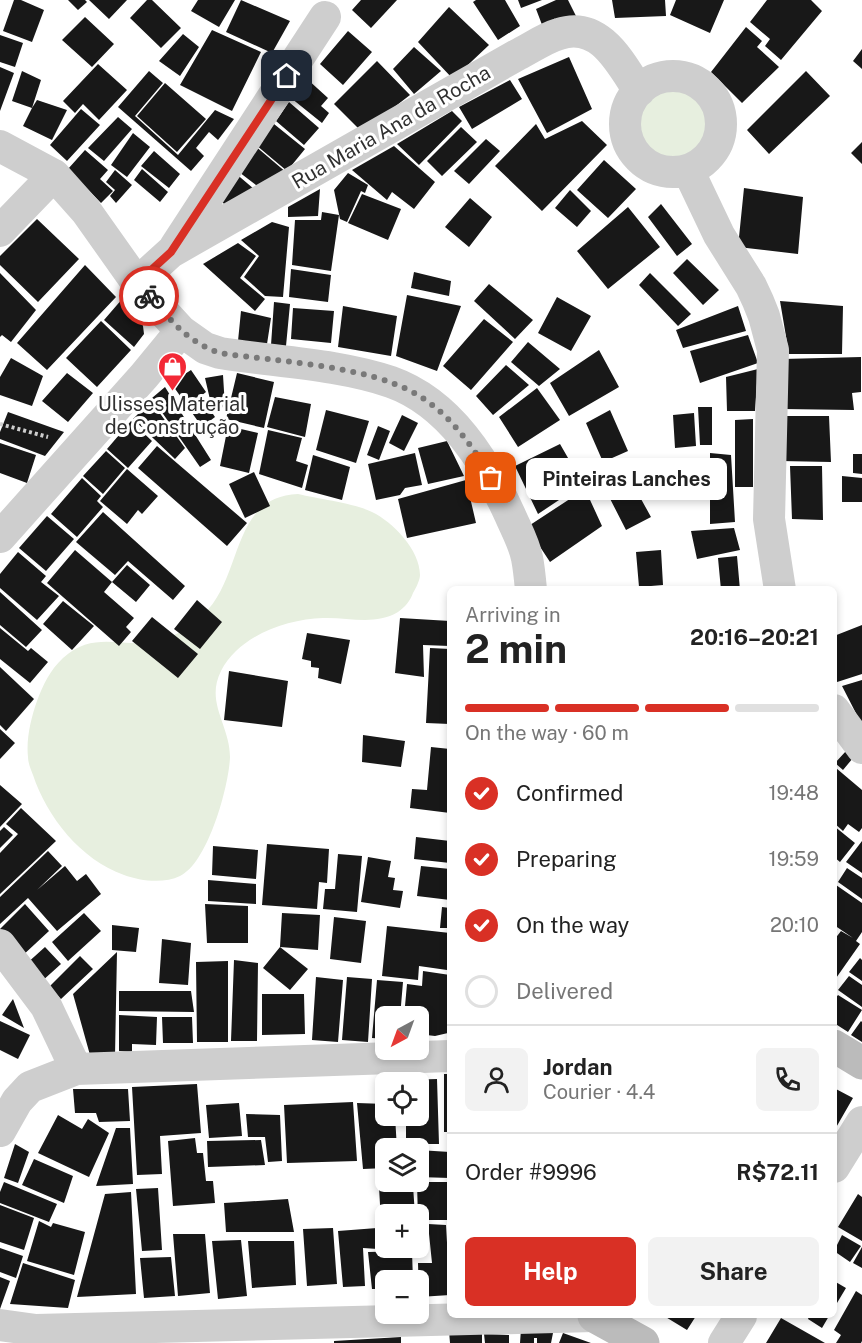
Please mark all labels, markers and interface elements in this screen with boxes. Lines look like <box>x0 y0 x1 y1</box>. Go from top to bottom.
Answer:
pin <box>261 50 312 101</box>
icon: home <box>270 59 303 92</box>
street label: Rua Maria Ana da Rocha <box>287 60 495 194</box>
courier <box>119 266 179 326</box>
icon: bike <box>133 280 166 313</box>
shop icon: Ulisses Material de Construção <box>156 350 188 392</box>
place label: Ulisses Material de Construção <box>98 392 246 439</box>
pin <box>465 452 516 503</box>
callout: Pinteiras Lanches <box>527 457 728 499</box>
icon: bag <box>474 461 507 494</box>
text: Pinteiras Lanches <box>542 467 711 491</box>
text: Arriving in <box>465 603 560 627</box>
text: 20:16–20:21 <box>690 624 819 650</box>
text: 2 min <box>465 626 567 672</box>
text: On the way · 60 m <box>465 721 629 745</box>
icon: check <box>465 777 498 810</box>
text: Confirmed <box>516 780 623 806</box>
text: 19:48 <box>768 781 819 805</box>
icon: check <box>465 843 498 876</box>
text: Preparing <box>516 846 617 872</box>
text: 19:59 <box>769 847 819 871</box>
icon: check <box>465 909 498 942</box>
text: On the way <box>516 912 629 938</box>
text: 20:10 <box>770 913 819 937</box>
text: Delivered <box>516 978 613 1004</box>
north arrow <box>375 1006 429 1060</box>
map controls <box>375 1006 429 1324</box>
button: person <box>465 1048 528 1111</box>
button: phone <box>756 1048 819 1111</box>
text: Jordan <box>543 1054 612 1080</box>
button: locate <box>375 1072 429 1126</box>
text: Courier · 4.4 <box>543 1080 655 1104</box>
button: layers <box>375 1138 429 1192</box>
text: Order #9996 <box>465 1159 597 1185</box>
text: R$72.11 <box>736 1159 819 1185</box>
button: + <box>375 1204 429 1258</box>
button: Help <box>465 1237 636 1306</box>
button: Share <box>648 1237 819 1306</box>
button: − <box>375 1270 429 1324</box>

